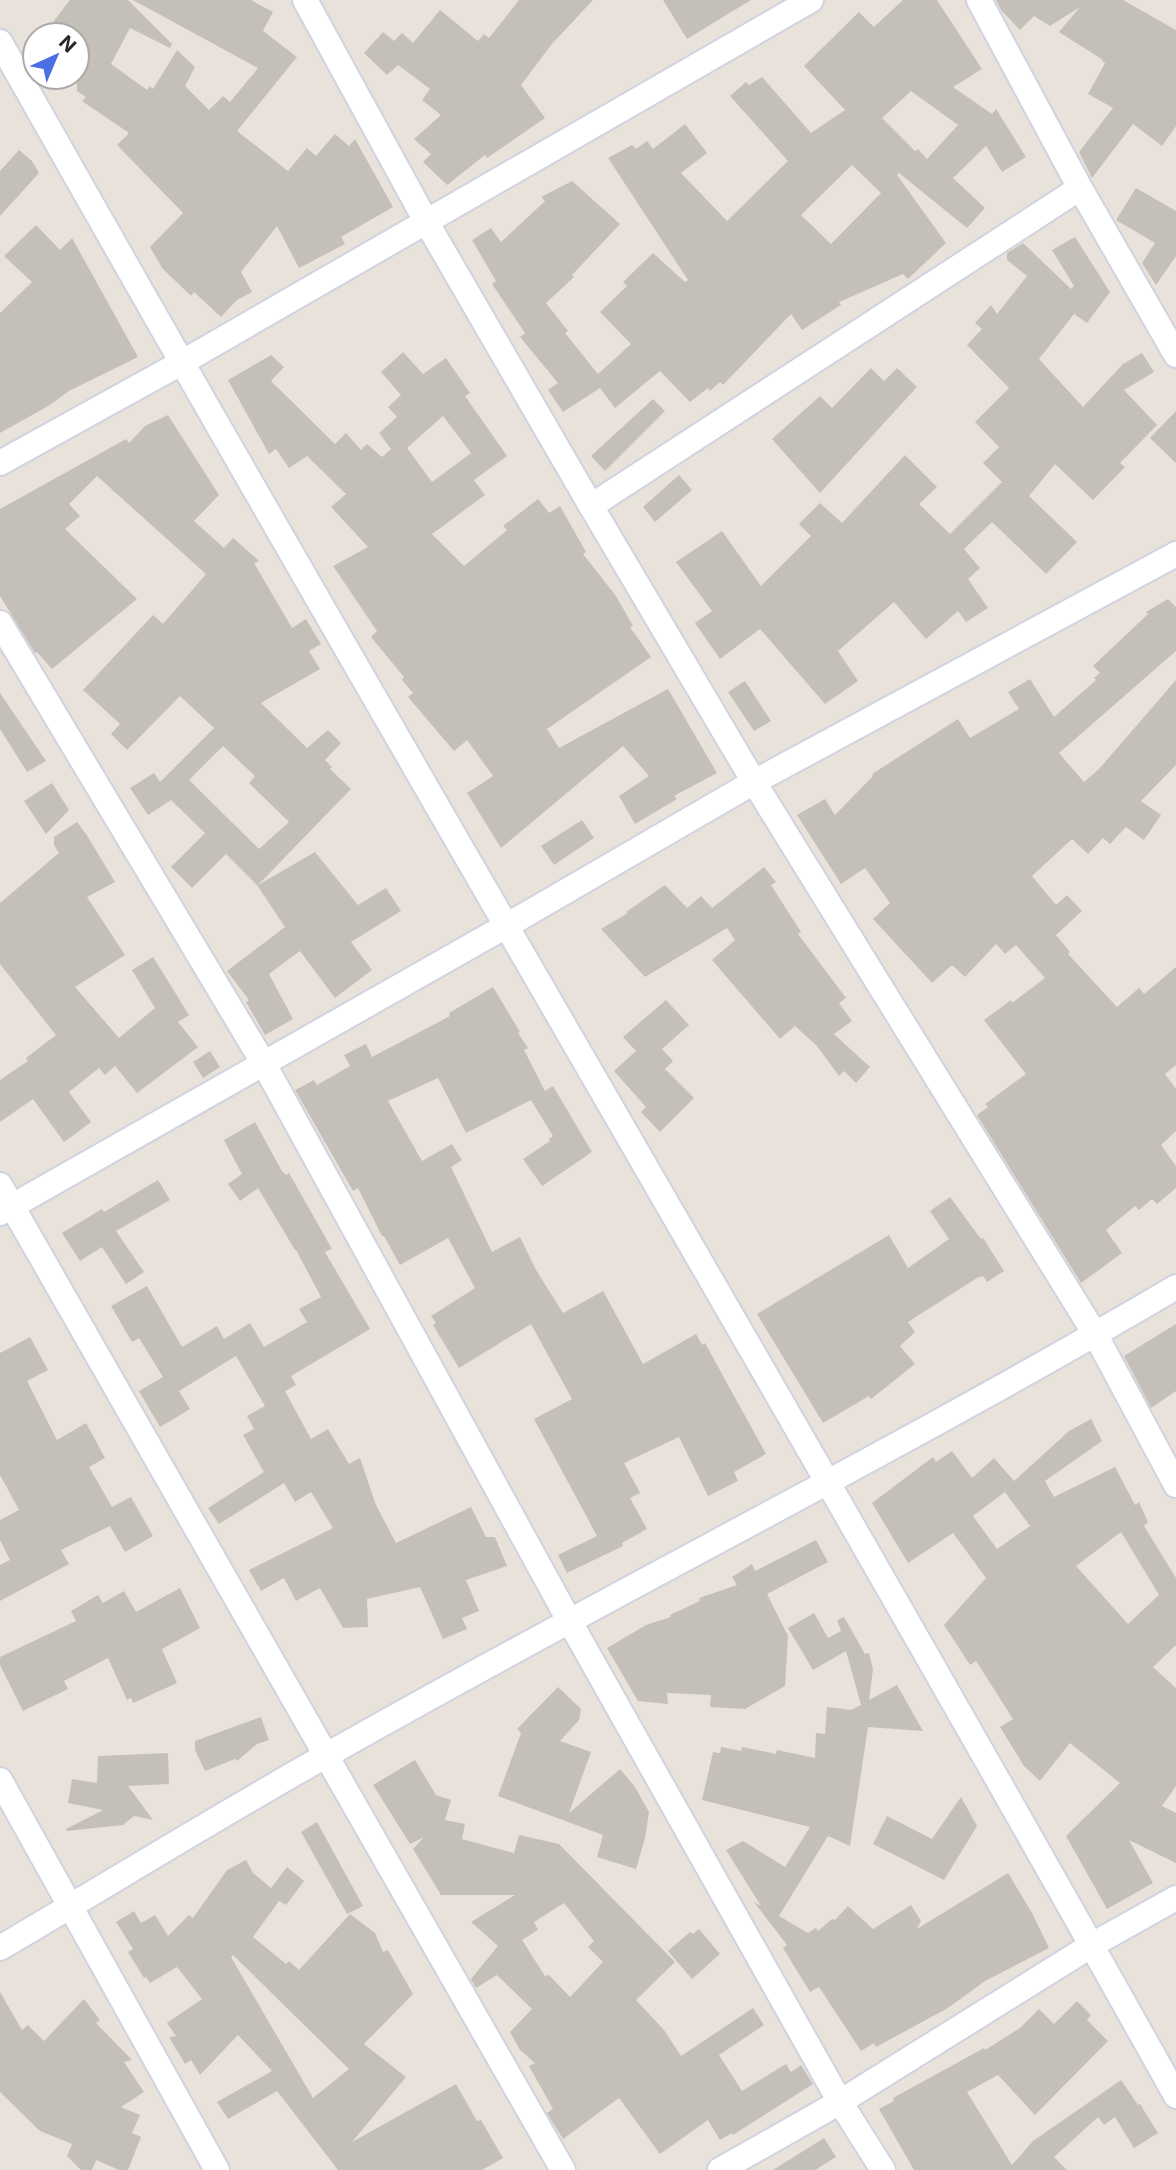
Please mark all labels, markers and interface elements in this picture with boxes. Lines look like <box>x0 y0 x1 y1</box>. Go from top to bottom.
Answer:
north arrow <box>21 21 91 91</box>
text: N <box>54 31 81 57</box>

